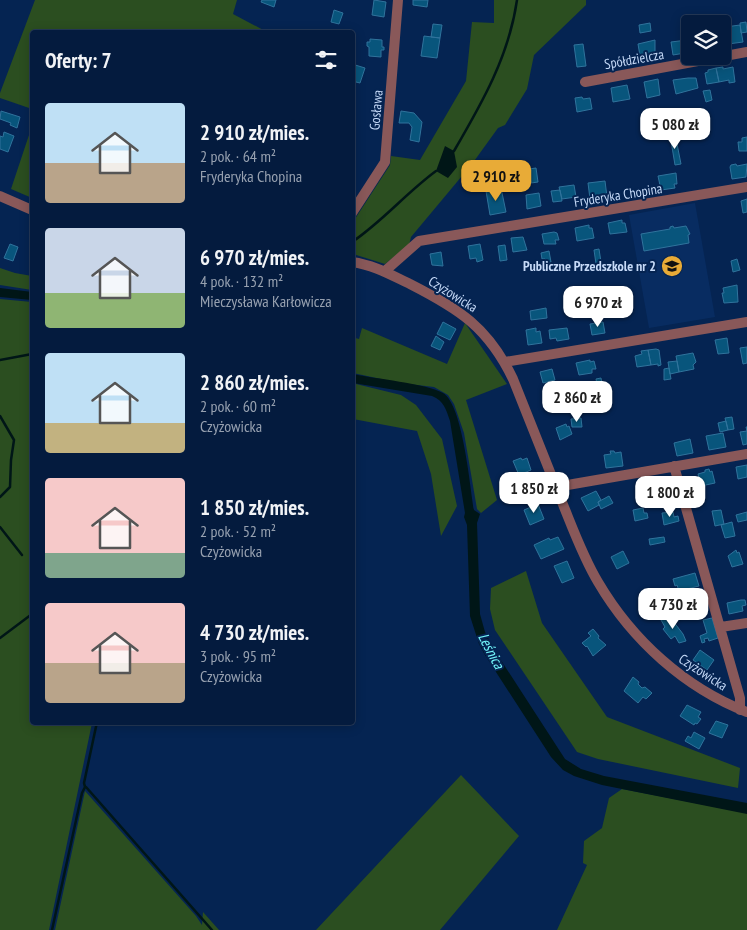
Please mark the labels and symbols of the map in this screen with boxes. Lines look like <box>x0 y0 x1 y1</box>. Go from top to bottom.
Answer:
street label: Spółdzielcza <box>603 45 665 73</box>
street label: Gosława <box>365 89 387 131</box>
pin: 5 080 zł <box>623 108 727 150</box>
pin: 2 910 zł <box>444 160 548 202</box>
street label: Fryderyka Chopina <box>572 179 664 211</box>
school or university icon: Publiczne Przedszkole nr 2 <box>660 254 684 278</box>
place label: Publiczne Przedszkole nr 2 <box>523 257 656 275</box>
street label: Czyżowicka <box>425 272 481 316</box>
pin: 6 970 zł <box>546 286 650 328</box>
pin: 2 860 zł <box>525 380 629 423</box>
pin: 1 850 zł <box>482 472 586 514</box>
pin: 1 800 zł <box>618 476 722 518</box>
pin: 4 730 zł <box>621 588 725 630</box>
water label: Leśnica <box>474 630 509 673</box>
street label: Czyżowicka <box>675 650 731 694</box>

